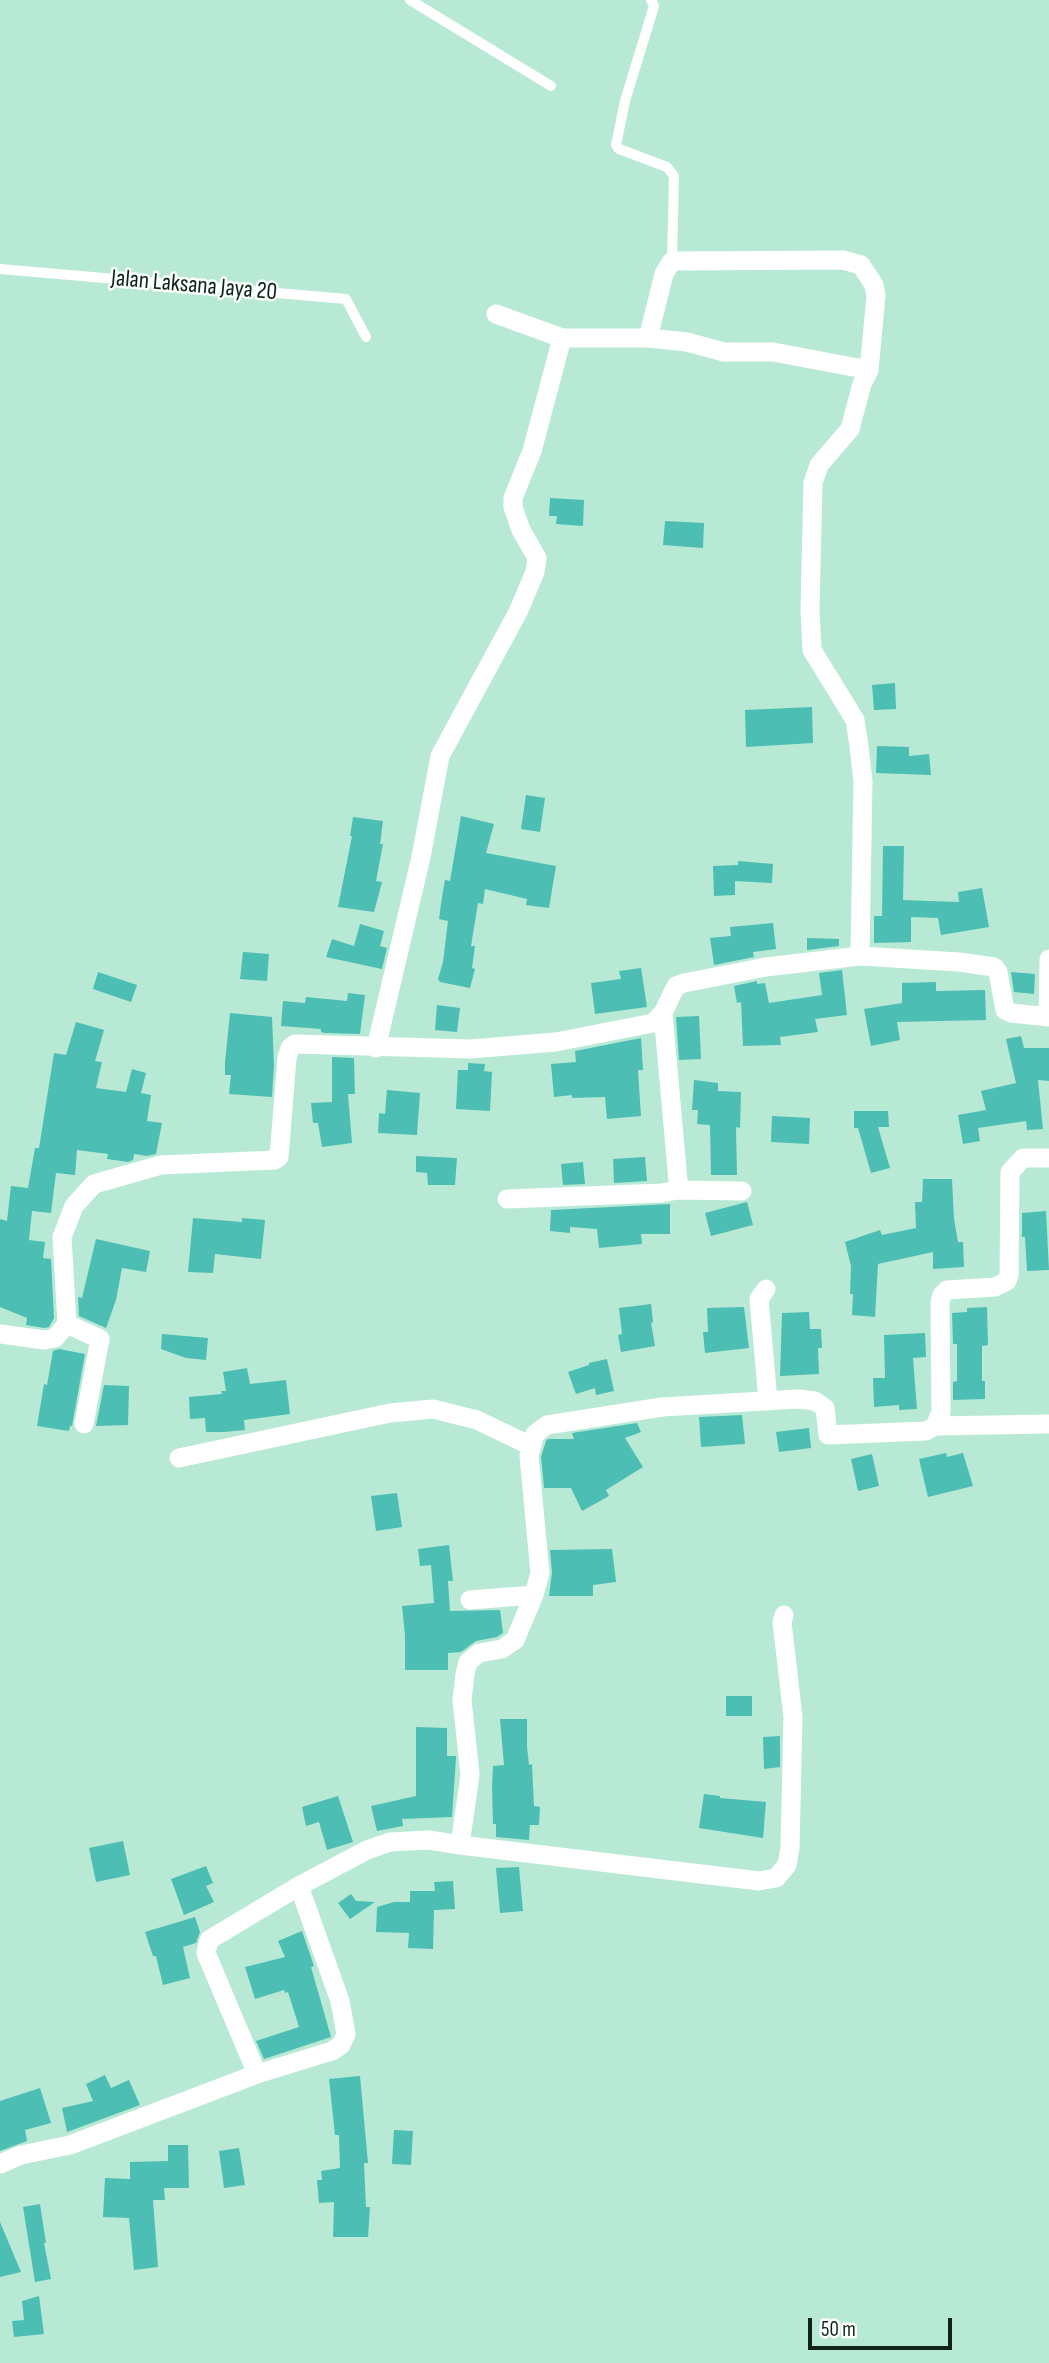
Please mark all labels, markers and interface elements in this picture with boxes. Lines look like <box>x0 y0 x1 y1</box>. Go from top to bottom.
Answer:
street label: Jalan Laksana Jaya 20 <box>110 264 278 308</box>
scale bar <box>811 2304 954 2348</box>
text: 50 m <box>821 2317 856 2342</box>

